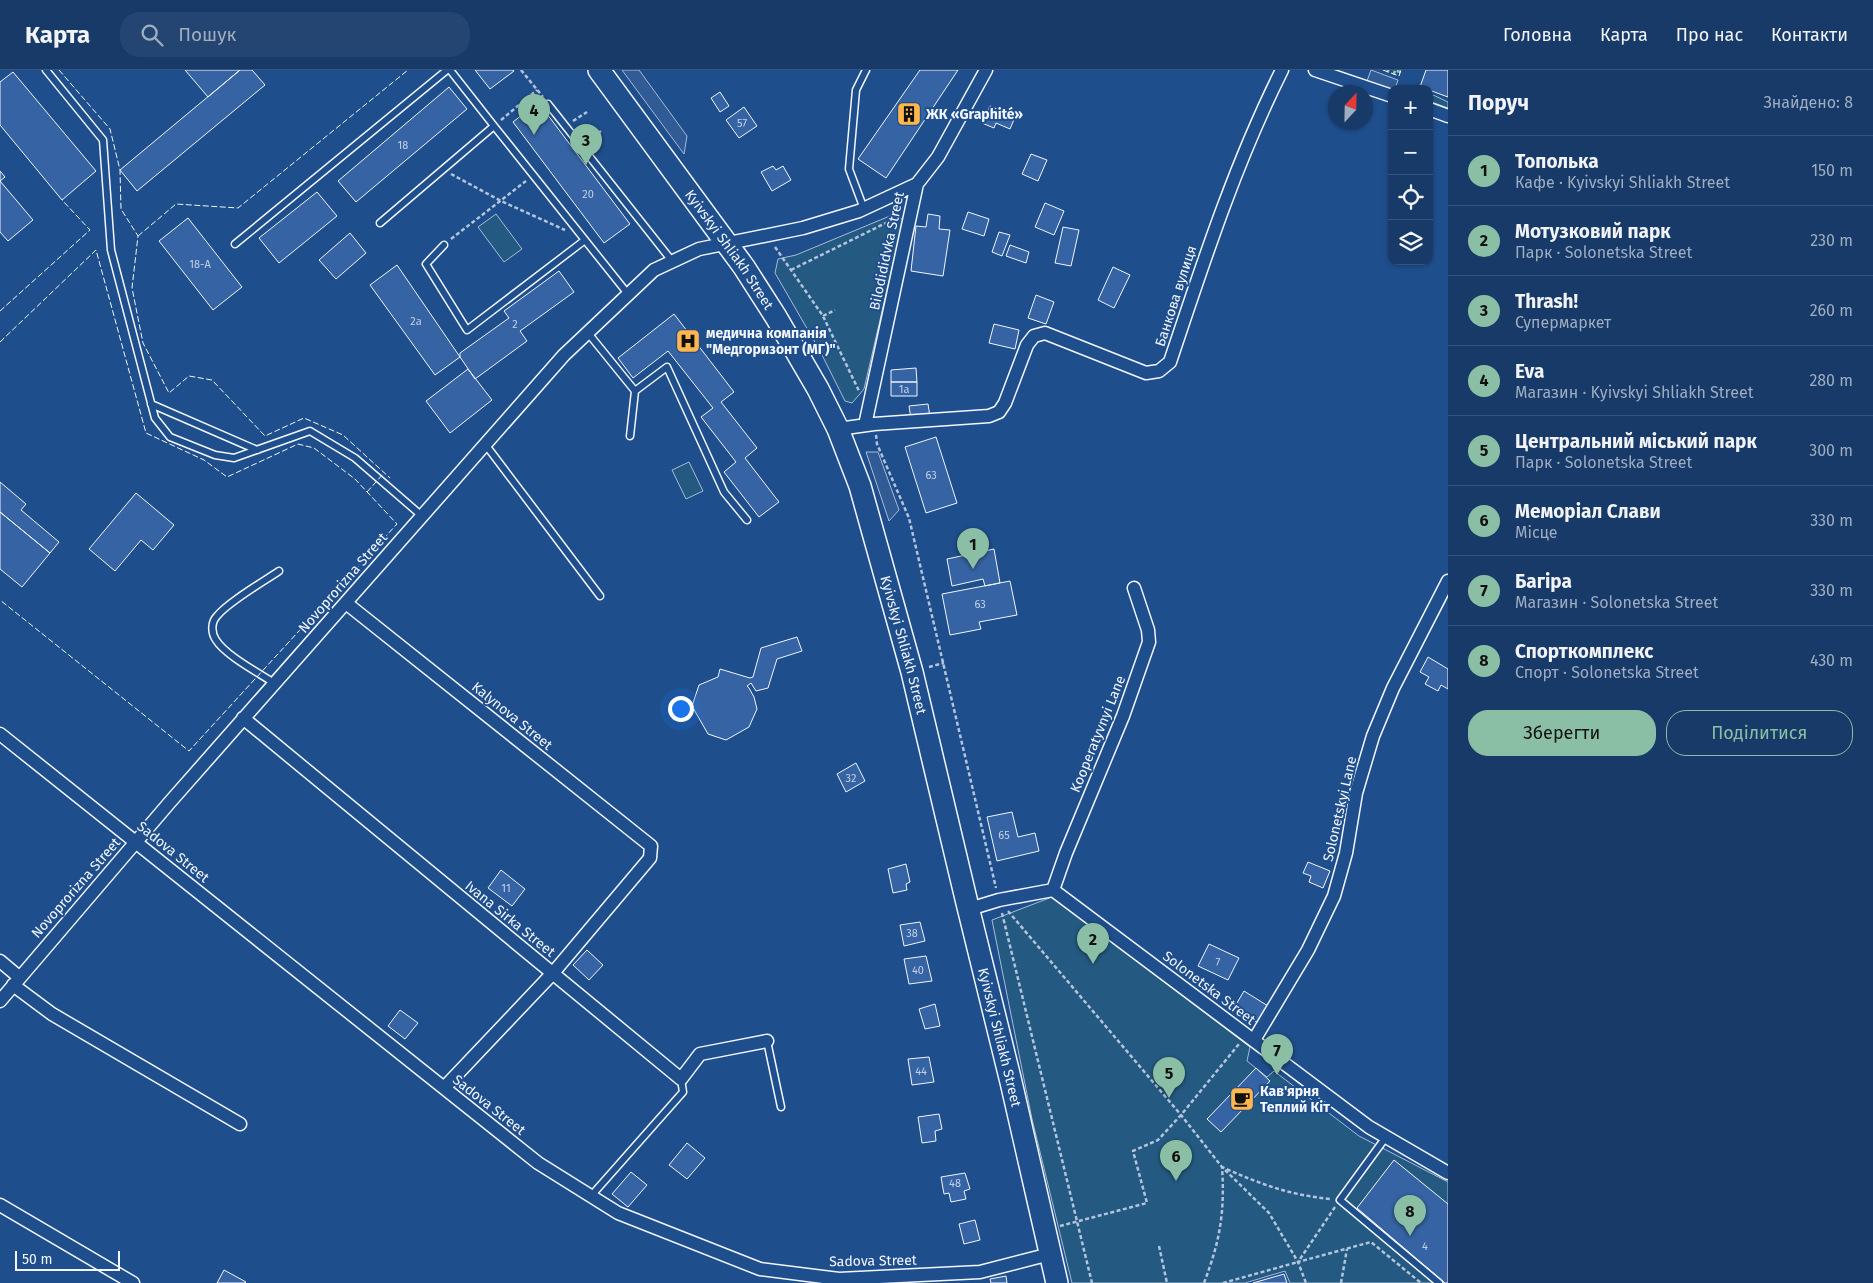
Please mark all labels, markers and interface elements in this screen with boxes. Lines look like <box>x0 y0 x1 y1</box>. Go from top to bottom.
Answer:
search box <box>120 12 470 57</box>
text: Карта <box>25 21 90 49</box>
icon: search <box>138 21 166 49</box>
text: Пошук <box>178 23 236 46</box>
text: Головна <box>1503 24 1572 46</box>
text: Карта <box>1600 24 1648 46</box>
text: Про нас <box>1676 24 1743 46</box>
text: Контакти <box>1771 24 1848 46</box>
north arrow <box>1328 85 1373 130</box>
map controls <box>1388 85 1433 265</box>
button: + <box>1388 85 1433 130</box>
text: Поруч <box>1468 90 1529 116</box>
text: Знайдено: 8 <box>1764 93 1853 112</box>
pin: 4 <box>518 94 550 135</box>
building icon: ЖК «Graphité» <box>896 101 922 127</box>
place label: ЖК «Graphité» <box>925 106 1023 123</box>
house number: 57 <box>737 117 747 130</box>
pin: 3 <box>570 124 602 165</box>
button: − <box>1388 130 1433 175</box>
house number: 18 <box>398 139 408 152</box>
text: Тополька <box>1515 150 1599 173</box>
text: 1 <box>1480 161 1488 180</box>
text: 150 m <box>1811 161 1853 180</box>
text: Кафе · Kyivskyi Shliakh Street <box>1515 173 1730 192</box>
button: locate <box>1388 175 1433 220</box>
street label: Kyivskyi Shliakh Street <box>681 186 778 313</box>
house number: 20 <box>582 188 594 201</box>
street label: Bilodididvka Street <box>866 189 908 312</box>
button: layers <box>1388 220 1433 265</box>
text: Мотузковий парк <box>1515 220 1671 243</box>
text: 2 <box>1480 231 1488 250</box>
text: 230 m <box>1810 231 1853 250</box>
street label: Банкова вулиця <box>1152 243 1200 349</box>
text: Парк · Solonetska Street <box>1515 243 1692 262</box>
house number: 18-А <box>189 258 211 271</box>
text: Thrash! <box>1515 290 1578 313</box>
text: 3 <box>1480 301 1488 320</box>
text: 260 m <box>1810 301 1853 320</box>
text: Супермаркет <box>1515 313 1611 332</box>
house number: 2а <box>410 315 422 328</box>
house number: 2 <box>512 318 518 331</box>
place label: медична компанія "Медгоризонт (МГ)" <box>706 325 836 358</box>
hospital icon: медична компанія "Медгоризонт (МГ)" <box>675 328 701 354</box>
text: Eva <box>1515 360 1544 383</box>
text: 4 <box>1479 371 1489 390</box>
text: 280 m <box>1809 371 1853 390</box>
house number: 1а <box>899 383 909 396</box>
text: Магазин · Kyivskyi Shliakh Street <box>1515 383 1753 402</box>
text: Центральний міський парк <box>1515 430 1757 453</box>
text: 5 <box>1480 441 1488 460</box>
text: 300 m <box>1809 441 1853 460</box>
text: Парк · Solonetska Street <box>1515 453 1692 472</box>
house number: 63 <box>925 469 937 482</box>
text: Mеморіал Слави <box>1515 500 1661 523</box>
text: 6 <box>1479 511 1489 530</box>
text: 330 m <box>1810 511 1853 530</box>
text: Місце <box>1515 523 1558 542</box>
pin: 1 <box>957 528 989 569</box>
street label: Novoprorizna Street <box>295 529 392 637</box>
text: Багіра <box>1515 570 1572 593</box>
street label: Kyivskyi Shliakh Street <box>877 574 930 717</box>
text: 7 <box>1480 581 1488 600</box>
text: 330 m <box>1810 581 1853 600</box>
text: Магазин · Solonetska Street <box>1515 593 1718 612</box>
house number: 63 <box>974 598 986 611</box>
text: Спорткомплекс <box>1515 640 1653 663</box>
text: 8 <box>1479 651 1489 670</box>
text: 430 m <box>1810 651 1853 670</box>
text: Спорт · Solonetska Street <box>1515 663 1699 682</box>
street label: Kooperatyvnyi Lane <box>1067 673 1129 795</box>
street label: Kalynova Street <box>468 678 556 754</box>
your location <box>668 696 694 722</box>
button: Зберегти <box>1468 710 1656 756</box>
button: Поділитися <box>1666 710 1853 756</box>
street label: Solonetskyi Lane <box>1320 755 1360 863</box>
house number: 32 <box>846 772 856 785</box>
street label: Sadova Street <box>134 818 213 887</box>
house number: 65 <box>998 829 1010 842</box>
street label: Novoprorizna Street <box>28 834 125 942</box>
street label: Ivana Sirka Street <box>461 877 559 961</box>
house number: 11 <box>501 882 511 895</box>
pin: 2 <box>1077 923 1109 964</box>
house number: 38 <box>906 927 918 940</box>
street label: Solonetska Street <box>1159 948 1259 1029</box>
house number: 7 <box>1216 956 1221 969</box>
house number: 40 <box>912 964 924 977</box>
street label: Kyivskyi Shliakh Street <box>975 966 1025 1109</box>
pin: 7 <box>1261 1034 1293 1075</box>
pin: 5 <box>1153 1057 1185 1098</box>
house number: 44 <box>915 1065 927 1078</box>
street label: Sadova Street <box>449 1071 530 1139</box>
place label: Кав'ярня Теплий Кіт <box>1260 1083 1330 1116</box>
cafe icon: Кав'ярня Теплий Кіт <box>1229 1086 1255 1112</box>
pin: 6 <box>1160 1140 1192 1181</box>
house number: 48 <box>949 1177 961 1190</box>
pin: 8 <box>1394 1195 1426 1236</box>
house number: 4 <box>1422 1240 1428 1253</box>
scale bar <box>15 1248 120 1271</box>
text: 50 m <box>22 1251 53 1268</box>
street label: Sadova Street <box>829 1252 918 1270</box>

